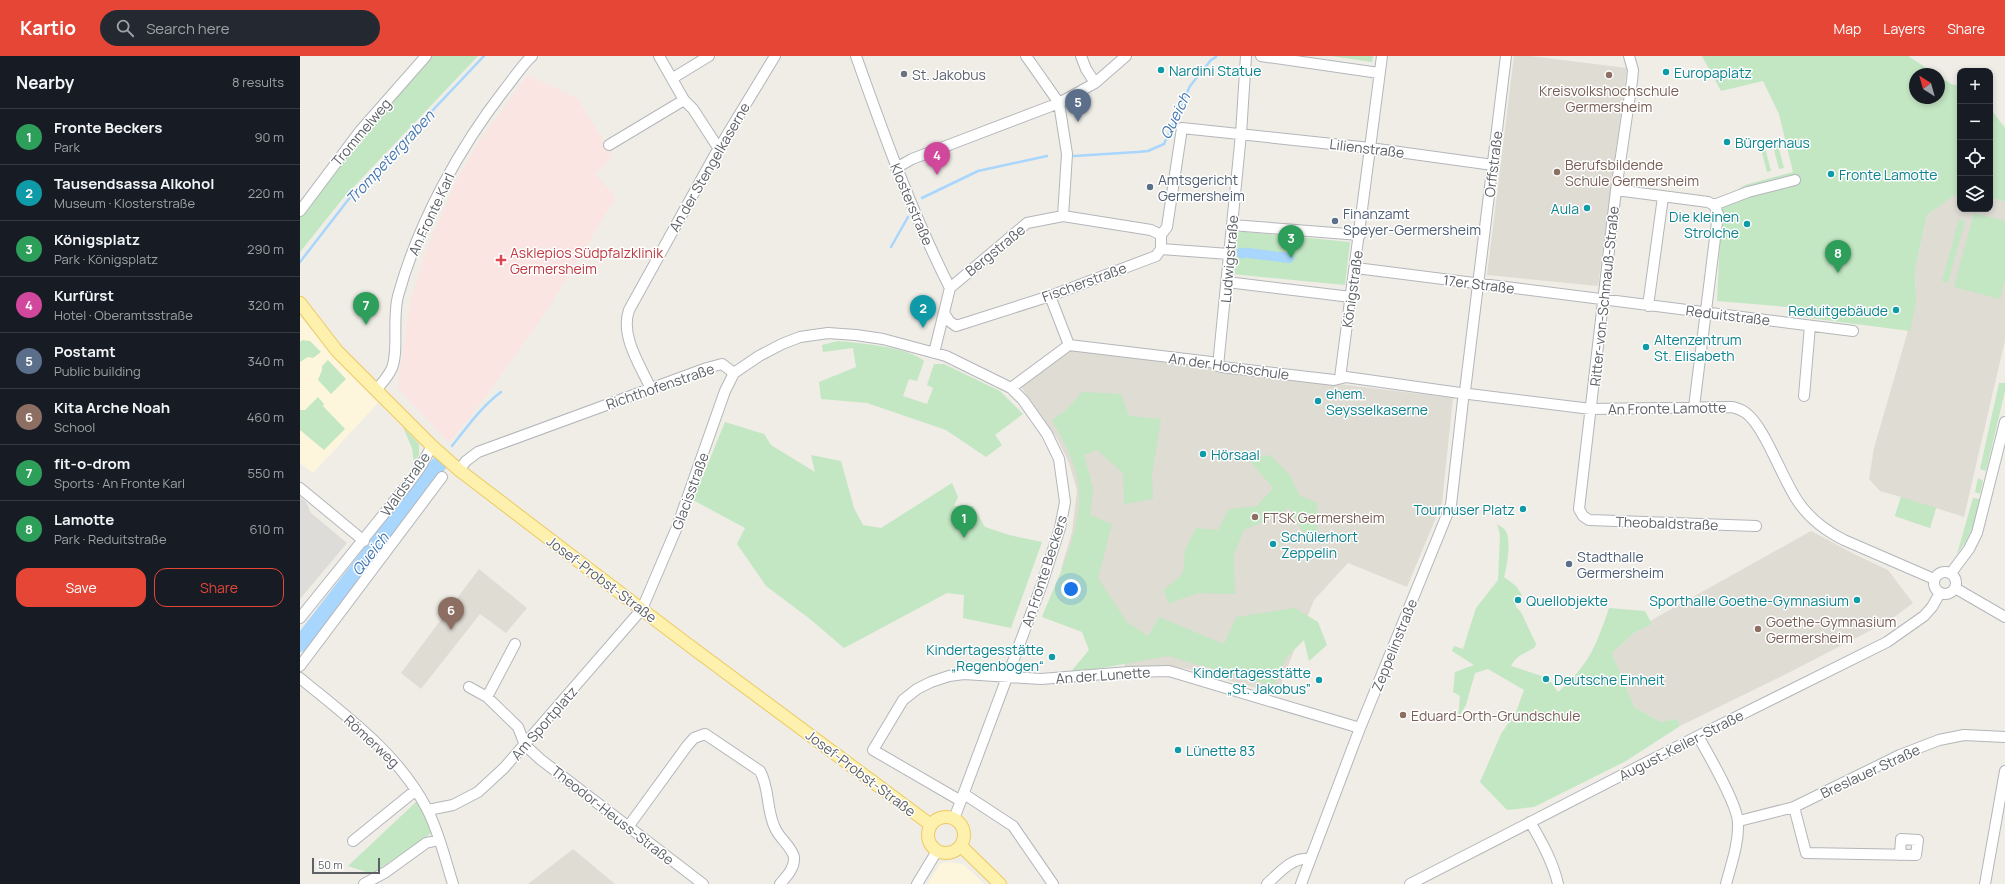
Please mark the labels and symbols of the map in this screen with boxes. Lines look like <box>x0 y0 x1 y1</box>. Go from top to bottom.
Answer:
place label: Nardini Statue <box>1169 61 1261 80</box>
place label: Europaplatz <box>1674 63 1752 82</box>
place label: St. Jakobus <box>912 65 986 84</box>
marker: Nardini Statue <box>1156 65 1166 75</box>
marker: Europaplatz <box>1661 67 1671 77</box>
north arrow <box>1909 68 1945 104</box>
marker: St. Jakobus <box>899 69 909 79</box>
marker: Kreisvolkshochschule Germersheim <box>1604 70 1614 80</box>
place label: Kreisvolkshochschule Germersheim <box>1539 81 1679 116</box>
water label: Queich <box>1155 88 1196 143</box>
pin: 5 <box>1065 89 1091 122</box>
street label: Trommelweg <box>327 94 395 170</box>
street label: An der Stengelkaserne <box>664 99 754 235</box>
water label: Trompetergraben <box>341 105 440 208</box>
street label: Orffstraße <box>1480 130 1506 198</box>
place label: Bürgerhaus <box>1735 133 1810 152</box>
street label: Lilienstraße <box>1328 134 1406 162</box>
marker: Bürgerhaus <box>1722 137 1732 147</box>
pin: 4 <box>924 142 950 175</box>
place label: Berufsbildende Schule Germersheim <box>1565 155 1699 190</box>
street label: Klosterstraße <box>886 160 938 248</box>
place label: Fronte Lamotte <box>1839 165 1937 184</box>
marker: Berufsbildende Schule Germersheim <box>1552 167 1562 177</box>
marker: Fronte Lamotte <box>1826 169 1836 179</box>
street label: An Fronte Karl <box>404 170 458 258</box>
place label: Amtsgericht Germersheim <box>1158 170 1245 205</box>
marker: Amtsgericht Germersheim <box>1145 182 1155 192</box>
place label: Aula <box>1551 199 1579 218</box>
marker: Aula <box>1582 203 1592 213</box>
place label: Finanzamt Speyer-Germersheim <box>1343 204 1481 239</box>
street label: Ritter-von-Schmauß-Straße <box>1585 205 1623 387</box>
place label: Die kleinen Strolche <box>1669 207 1739 242</box>
street label: Ludwigstraße <box>1216 214 1242 304</box>
marker: Finanzamt Speyer-Germersheim <box>1330 216 1340 226</box>
marker: Die kleinen Strolche <box>1742 219 1752 229</box>
street label: Bergstraße <box>961 220 1029 280</box>
pin: 3 <box>1278 225 1304 258</box>
pin: 8 <box>1825 240 1851 273</box>
place label: Asklepios Südpfalzklinik Germersheim <box>510 243 664 278</box>
street label: Königstraße <box>1337 249 1367 329</box>
marker: Asklepios Südpfalzklinik Germersheim <box>495 254 507 266</box>
street label: Fischerstraße <box>1039 258 1129 306</box>
street label: 17er Straße <box>1442 270 1516 298</box>
pin: 7 <box>353 292 379 325</box>
pin: 2 <box>910 295 936 328</box>
street label: Reduitstraße <box>1685 300 1771 330</box>
place label: Reduitgebäude <box>1788 301 1888 320</box>
marker: Reduitgebäude <box>1891 305 1901 315</box>
place label: Altenzentrum St. Elisabeth <box>1654 330 1742 365</box>
marker: Altenzentrum St. Elisabeth <box>1641 342 1651 352</box>
street label: An der Hochschule <box>1168 348 1290 384</box>
street label: Richthofenstraße <box>603 359 717 413</box>
place label: ehem. Seysselkaserne <box>1326 384 1428 419</box>
marker: ehem. Seysselkaserne <box>1313 396 1323 406</box>
street label: An Fronte Lamotte <box>1608 397 1726 419</box>
place label: Hörsaal <box>1211 445 1260 464</box>
street label: Waldstraße <box>376 448 434 520</box>
marker: Hörsaal <box>1198 449 1208 459</box>
street label: Glacisstraße <box>667 450 713 532</box>
place label: Tournuser Platz <box>1414 500 1515 519</box>
marker: Tournuser Platz <box>1518 504 1528 514</box>
pin: 1 <box>951 505 977 538</box>
place label: FTSK Germersheim <box>1263 508 1385 527</box>
marker: FTSK Germersheim <box>1250 512 1260 522</box>
street label: Theobaldstraße <box>1615 512 1719 534</box>
street label: An Fronte Beckers <box>1017 513 1071 629</box>
water label: Queich <box>347 527 394 580</box>
place label: Schülerhort Zeppelin <box>1281 527 1358 562</box>
street label: Josef-Probst-Straße <box>543 531 661 627</box>
marker: Schülerhort Zeppelin <box>1268 539 1278 549</box>
place label: Stadthalle Germersheim <box>1577 547 1664 582</box>
marker: Stadthalle Germersheim <box>1564 559 1574 569</box>
your location <box>1061 579 1081 599</box>
place label: Quellobjekte <box>1526 591 1608 610</box>
place label: Sporthalle Goethe-Gymnasium <box>1649 591 1849 610</box>
marker: Quellobjekte <box>1513 595 1523 605</box>
marker: Sporthalle Goethe-Gymnasium <box>1852 595 1862 605</box>
street label: Zeppelinstraße <box>1367 596 1421 694</box>
pin: 6 <box>438 597 464 630</box>
place label: Goethe-Gymnasium Germersheim <box>1766 612 1896 647</box>
marker: Goethe-Gymnasium Germersheim <box>1753 624 1763 634</box>
place label: Kindertagesstätte „Regenbogen“ <box>926 640 1044 675</box>
marker: Kindertagesstätte „Regenbogen“ <box>1047 652 1057 662</box>
street label: An der Lunette <box>1055 662 1151 688</box>
place label: Kindertagesstätte „St. Jakobus” <box>1193 663 1311 698</box>
place label: Deutsche Einheit <box>1554 670 1665 689</box>
marker: Deutsche Einheit <box>1541 674 1551 684</box>
marker: Kindertagesstätte „St. Jakobus” <box>1314 675 1324 685</box>
street label: Am Sportplatz <box>507 682 581 764</box>
street label: August-Keiler-Straße <box>1615 705 1747 785</box>
place label: Eduard-Orth-Grundschule <box>1411 706 1580 725</box>
street label: Römerweg <box>340 710 404 772</box>
marker: Eduard-Orth-Grundschule <box>1398 710 1408 720</box>
street label: Josef-Probst-Straße <box>802 725 920 821</box>
street label: Breslauer Straße <box>1817 740 1923 802</box>
place label: Lünette 83 <box>1186 741 1255 760</box>
marker: Lünette 83 <box>1173 745 1183 755</box>
street label: Theodor-Heuss-Straße <box>548 761 678 869</box>
scale bar <box>312 856 380 875</box>

